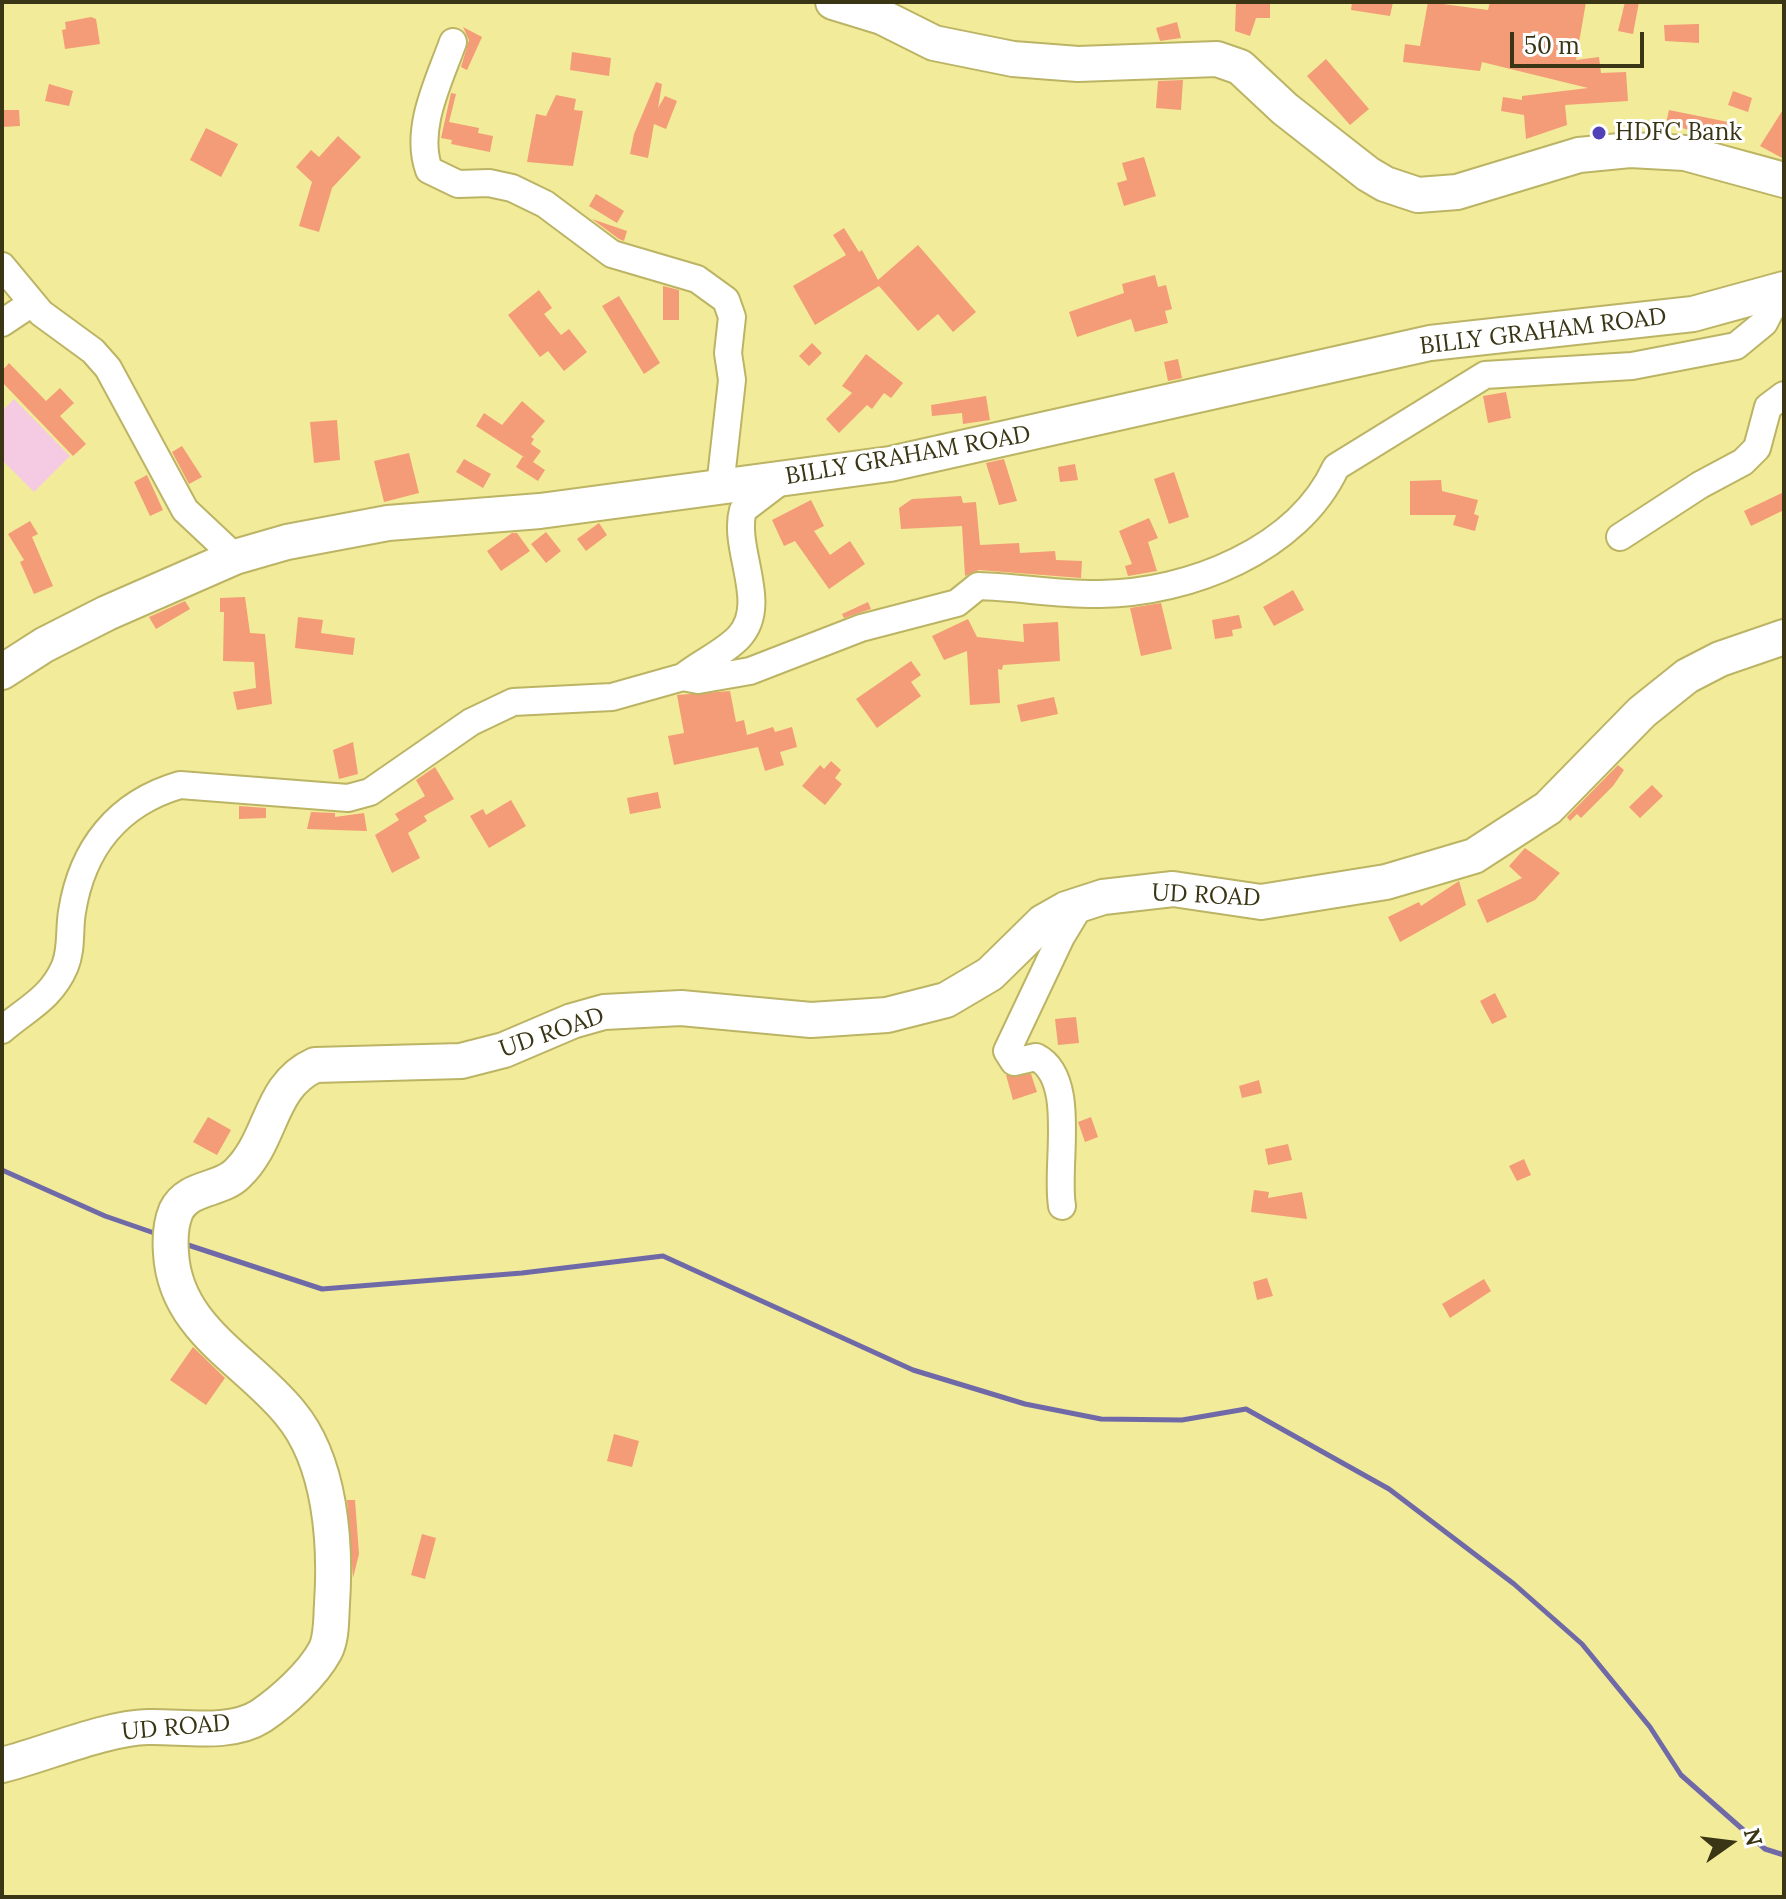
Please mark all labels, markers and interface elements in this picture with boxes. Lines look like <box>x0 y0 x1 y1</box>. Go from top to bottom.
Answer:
scale bar <box>1514 16 1648 66</box>
text: 50 m <box>1524 30 1580 61</box>
place label: HDFC Bank <box>1615 119 1742 147</box>
marker: HDFC Bank <box>1590 124 1608 142</box>
street label: BILLY GRAHAM ROAD <box>1418 303 1668 361</box>
street label: BILLY GRAHAM ROAD <box>783 420 1033 492</box>
street label: UD ROAD <box>1151 879 1261 913</box>
street label: UD ROAD <box>496 1002 608 1064</box>
street label: UD ROAD <box>120 1709 232 1747</box>
north arrow <box>1690 1803 1770 1883</box>
text: N <box>1738 1826 1769 1849</box>

